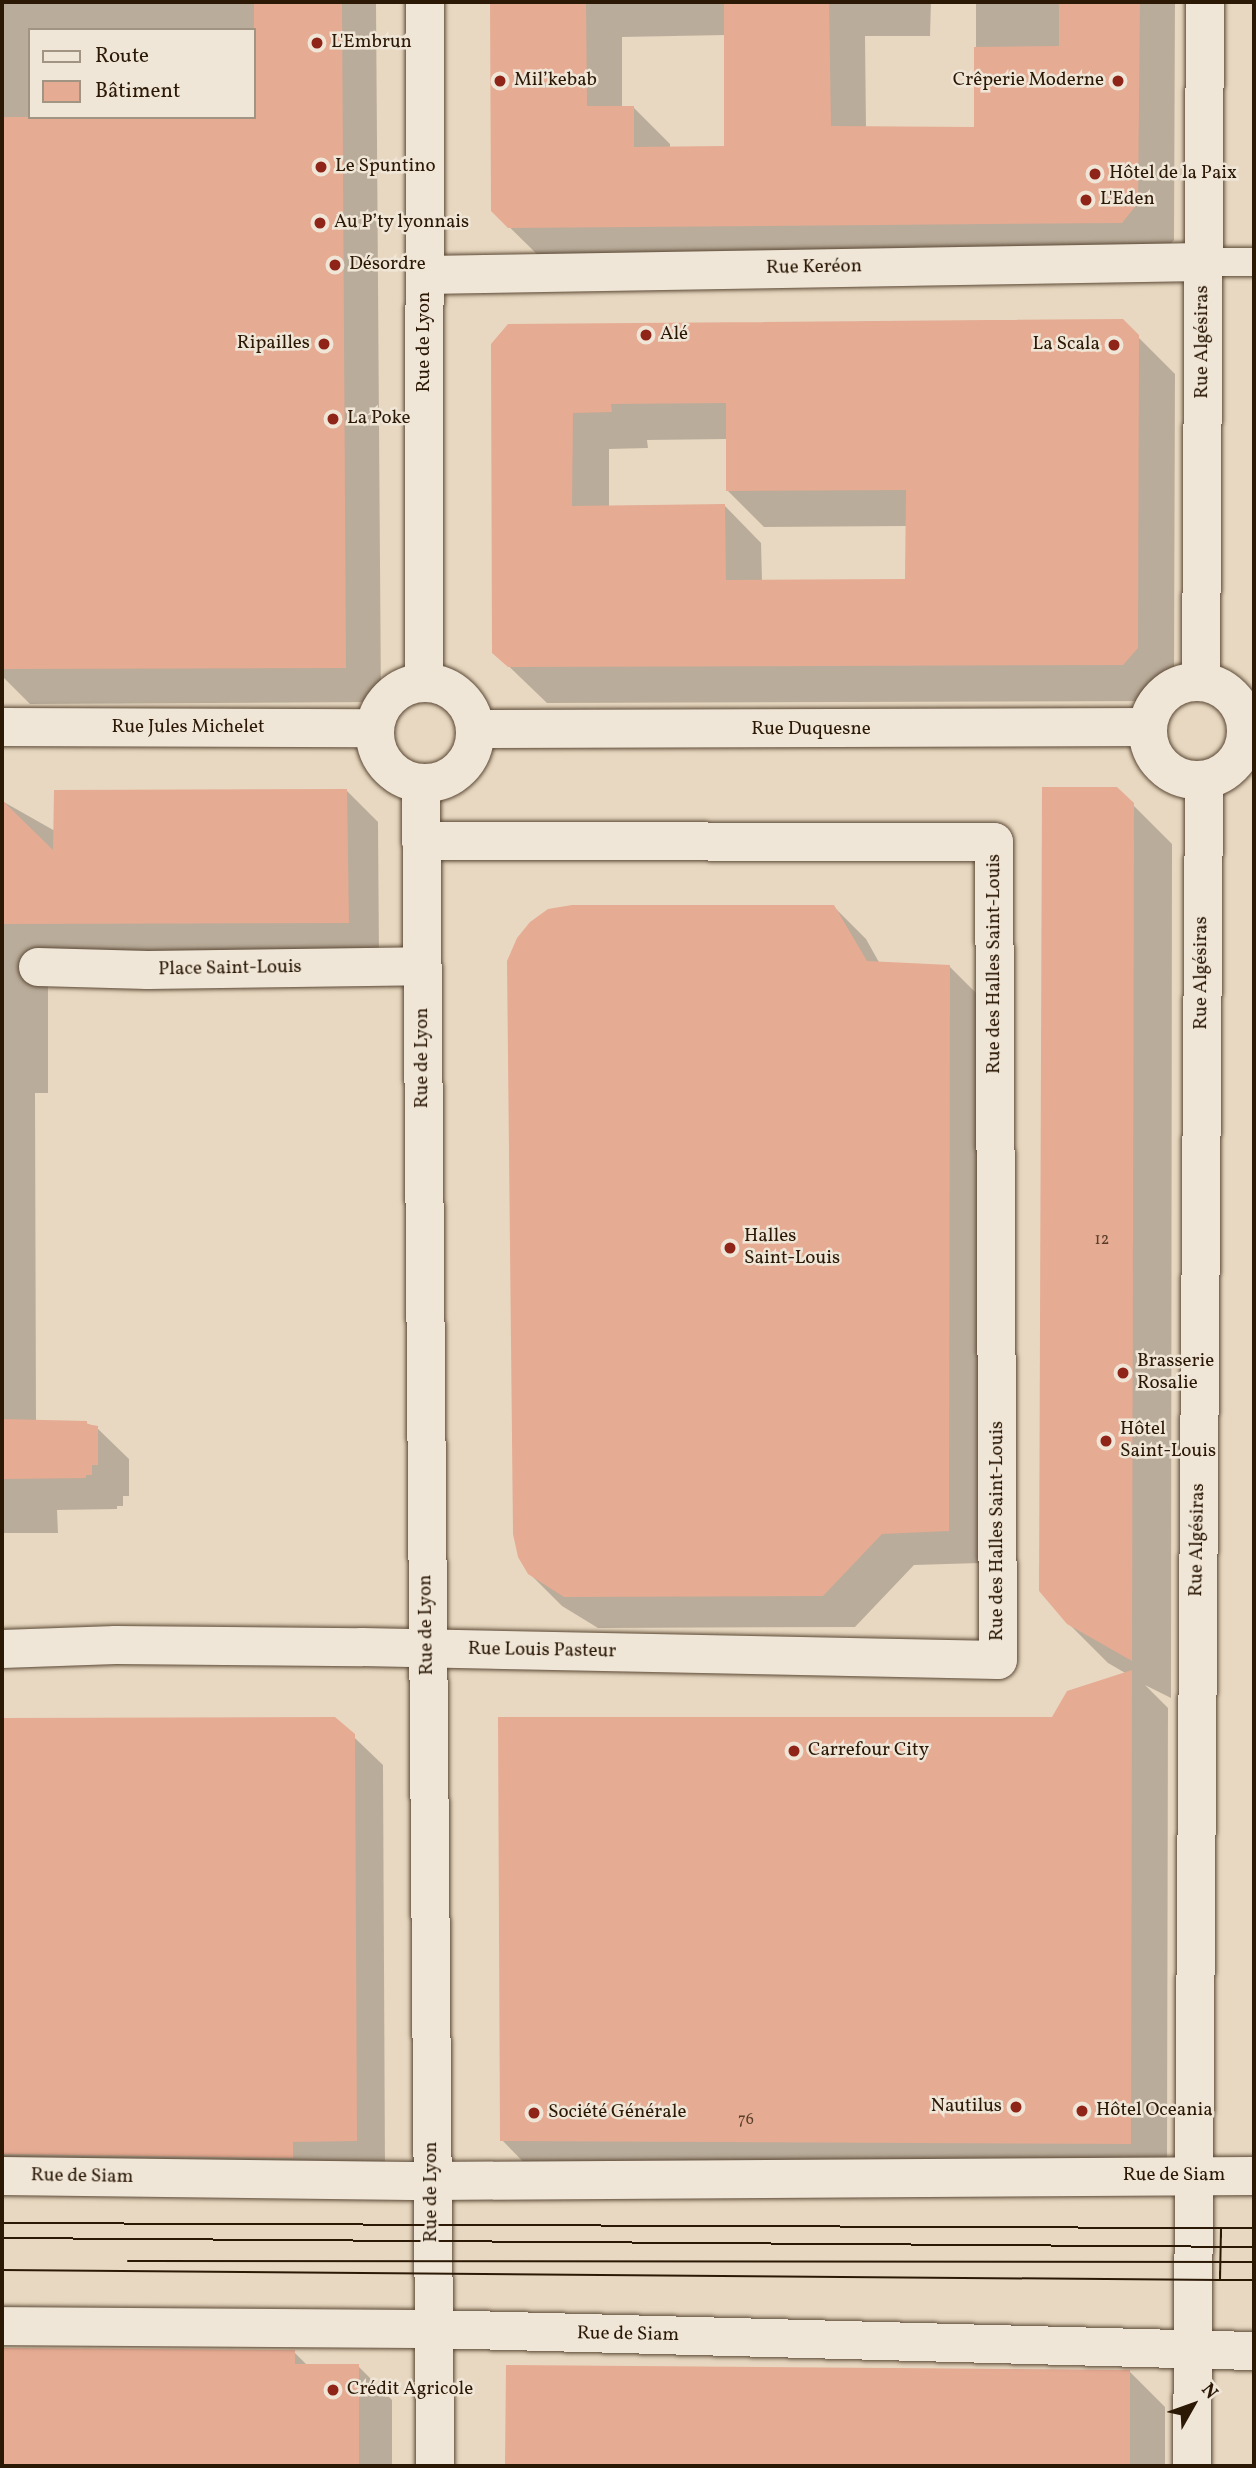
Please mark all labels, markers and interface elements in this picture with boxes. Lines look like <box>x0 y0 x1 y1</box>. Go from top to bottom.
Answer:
legend <box>28 28 256 119</box>
place label: L'Embrun <box>331 32 412 54</box>
marker: L'Embrun <box>309 35 325 51</box>
text: Route <box>95 42 149 71</box>
place label: Mil’kebab <box>514 70 597 92</box>
place label: Crêperie Moderne <box>953 70 1104 92</box>
marker: Mil’kebab <box>492 73 508 89</box>
marker: Crêperie Moderne <box>1110 73 1126 89</box>
text: Bâtiment <box>95 77 180 106</box>
place label: Le Spuntino <box>335 156 436 178</box>
marker: Le Spuntino <box>313 159 329 175</box>
place label: Hôtel de la Paix <box>1109 163 1237 185</box>
marker: Hôtel de la Paix <box>1087 166 1103 182</box>
place label: L'Eden <box>1100 189 1155 211</box>
marker: L'Eden <box>1078 192 1094 208</box>
place label: Au P’ty lyonnais <box>334 212 470 234</box>
marker: Au P’ty lyonnais <box>312 215 328 231</box>
place label: Désordre <box>349 254 426 276</box>
street label: Rue Keréon <box>766 256 862 280</box>
marker: Désordre <box>327 257 343 273</box>
street label: Rue Algésiras <box>1192 285 1214 399</box>
street label: Rue de Lyon <box>414 292 436 392</box>
place label: Alé <box>660 324 688 346</box>
marker: Alé <box>638 327 654 343</box>
place label: Ripailles <box>237 333 310 355</box>
place label: La Scala <box>1033 334 1100 356</box>
marker: Ripailles <box>316 336 332 352</box>
marker: La Scala <box>1106 337 1122 353</box>
place label: La Poke <box>347 408 411 430</box>
marker: La Poke <box>325 411 341 427</box>
street label: Rue Jules Michelet <box>111 717 265 739</box>
street label: Rue Duquesne <box>751 719 871 741</box>
street label: Rue des Halles Saint-Louis <box>984 854 1006 1074</box>
street label: Rue Algésiras <box>1191 916 1213 1030</box>
street label: Place Saint-Louis <box>158 956 302 982</box>
street label: Rue de Lyon <box>412 1008 434 1108</box>
place label: Halles Saint-Louis <box>744 1226 840 1270</box>
house number: 12 <box>1095 1230 1109 1250</box>
marker: Halles Saint-Louis <box>722 1240 738 1256</box>
place label: Brasserie Rosalie <box>1137 1351 1214 1395</box>
marker: Brasserie Rosalie <box>1115 1365 1131 1381</box>
place label: Hôtel Saint-Louis <box>1120 1419 1216 1463</box>
street label: Rue des Halles Saint-Louis <box>987 1421 1009 1641</box>
marker: Hôtel Saint-Louis <box>1098 1433 1114 1449</box>
street label: Rue Algésiras <box>1186 1483 1210 1597</box>
street label: Rue de Lyon <box>415 1574 439 1676</box>
street label: Rue Louis Pasteur <box>468 1638 616 1664</box>
place label: Carrefour City <box>808 1740 929 1762</box>
marker: Carrefour City <box>786 1743 802 1759</box>
place label: Nautilus <box>931 2096 1002 2118</box>
marker: Nautilus <box>1008 2099 1024 2115</box>
place label: Hôtel Oceania <box>1096 2100 1213 2122</box>
place label: Société Générale <box>548 2102 686 2124</box>
marker: Hôtel Oceania <box>1074 2103 1090 2119</box>
marker: Société Générale <box>526 2105 542 2121</box>
house number: 76 <box>738 2110 754 2130</box>
street label: Rue de Lyon <box>421 2142 443 2242</box>
street label: Rue de Siam <box>31 2165 133 2189</box>
street label: Rue de Siam <box>1123 2165 1225 2187</box>
street label: Rue de Siam <box>577 2323 679 2347</box>
north arrow <box>1158 2370 1228 2440</box>
text: N <box>1195 2378 1223 2405</box>
place label: Crédit Agricole <box>347 2379 473 2401</box>
marker: Crédit Agricole <box>325 2382 341 2398</box>

